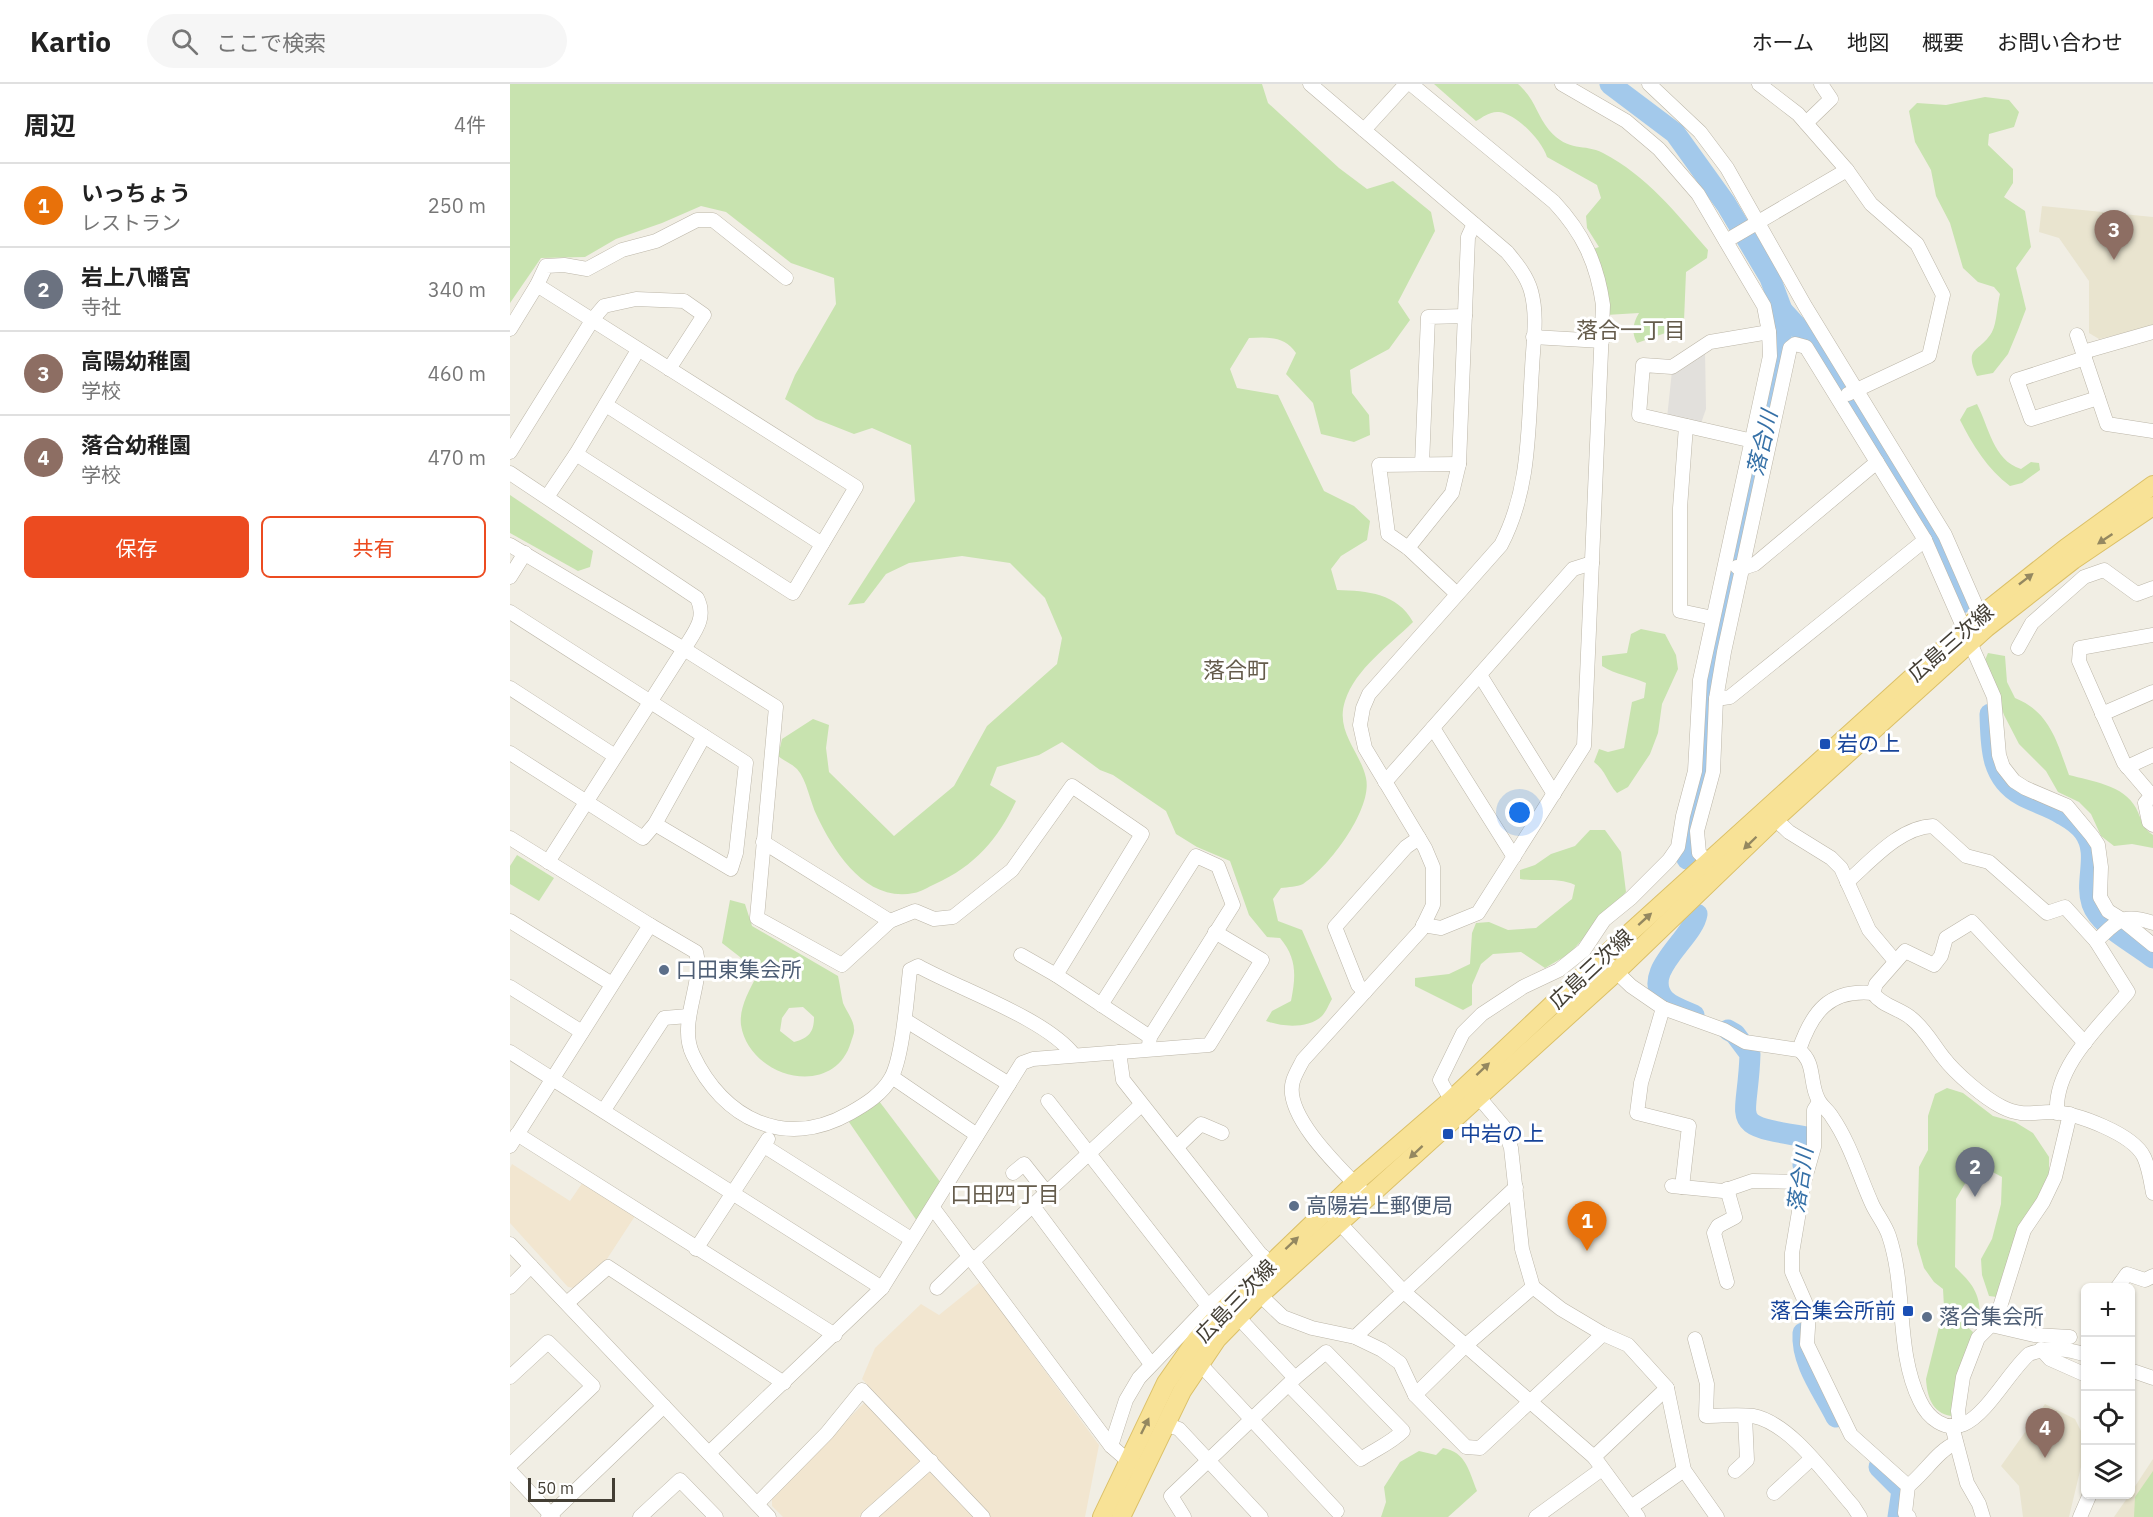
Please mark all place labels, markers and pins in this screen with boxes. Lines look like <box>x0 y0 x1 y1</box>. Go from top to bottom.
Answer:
pin: 3 <box>2094 210 2134 260</box>
place label: 岩の上 <box>1837 729 1900 757</box>
marker: 岩の上 <box>1818 737 1832 751</box>
place label: 口田東集会所 <box>676 955 802 983</box>
marker: 口田東集会所 <box>657 963 671 977</box>
place label: 中岩の上 <box>1460 1119 1544 1147</box>
marker: 中岩の上 <box>1441 1127 1455 1141</box>
pin: 2 <box>1956 1148 1994 1197</box>
place label: 高陽岩上郵便局 <box>1306 1191 1453 1219</box>
marker: 高陽岩上郵便局 <box>1287 1199 1301 1213</box>
pin: 1 <box>1568 1202 1606 1251</box>
place label: 落合集会所前 <box>1770 1296 1896 1324</box>
place label: 落合集会所 <box>1939 1302 2044 1330</box>
marker: 落合集会所前 <box>1901 1304 1915 1318</box>
marker: 落合集会所 <box>1920 1310 1934 1324</box>
pin: 4 <box>2026 1408 2065 1458</box>

